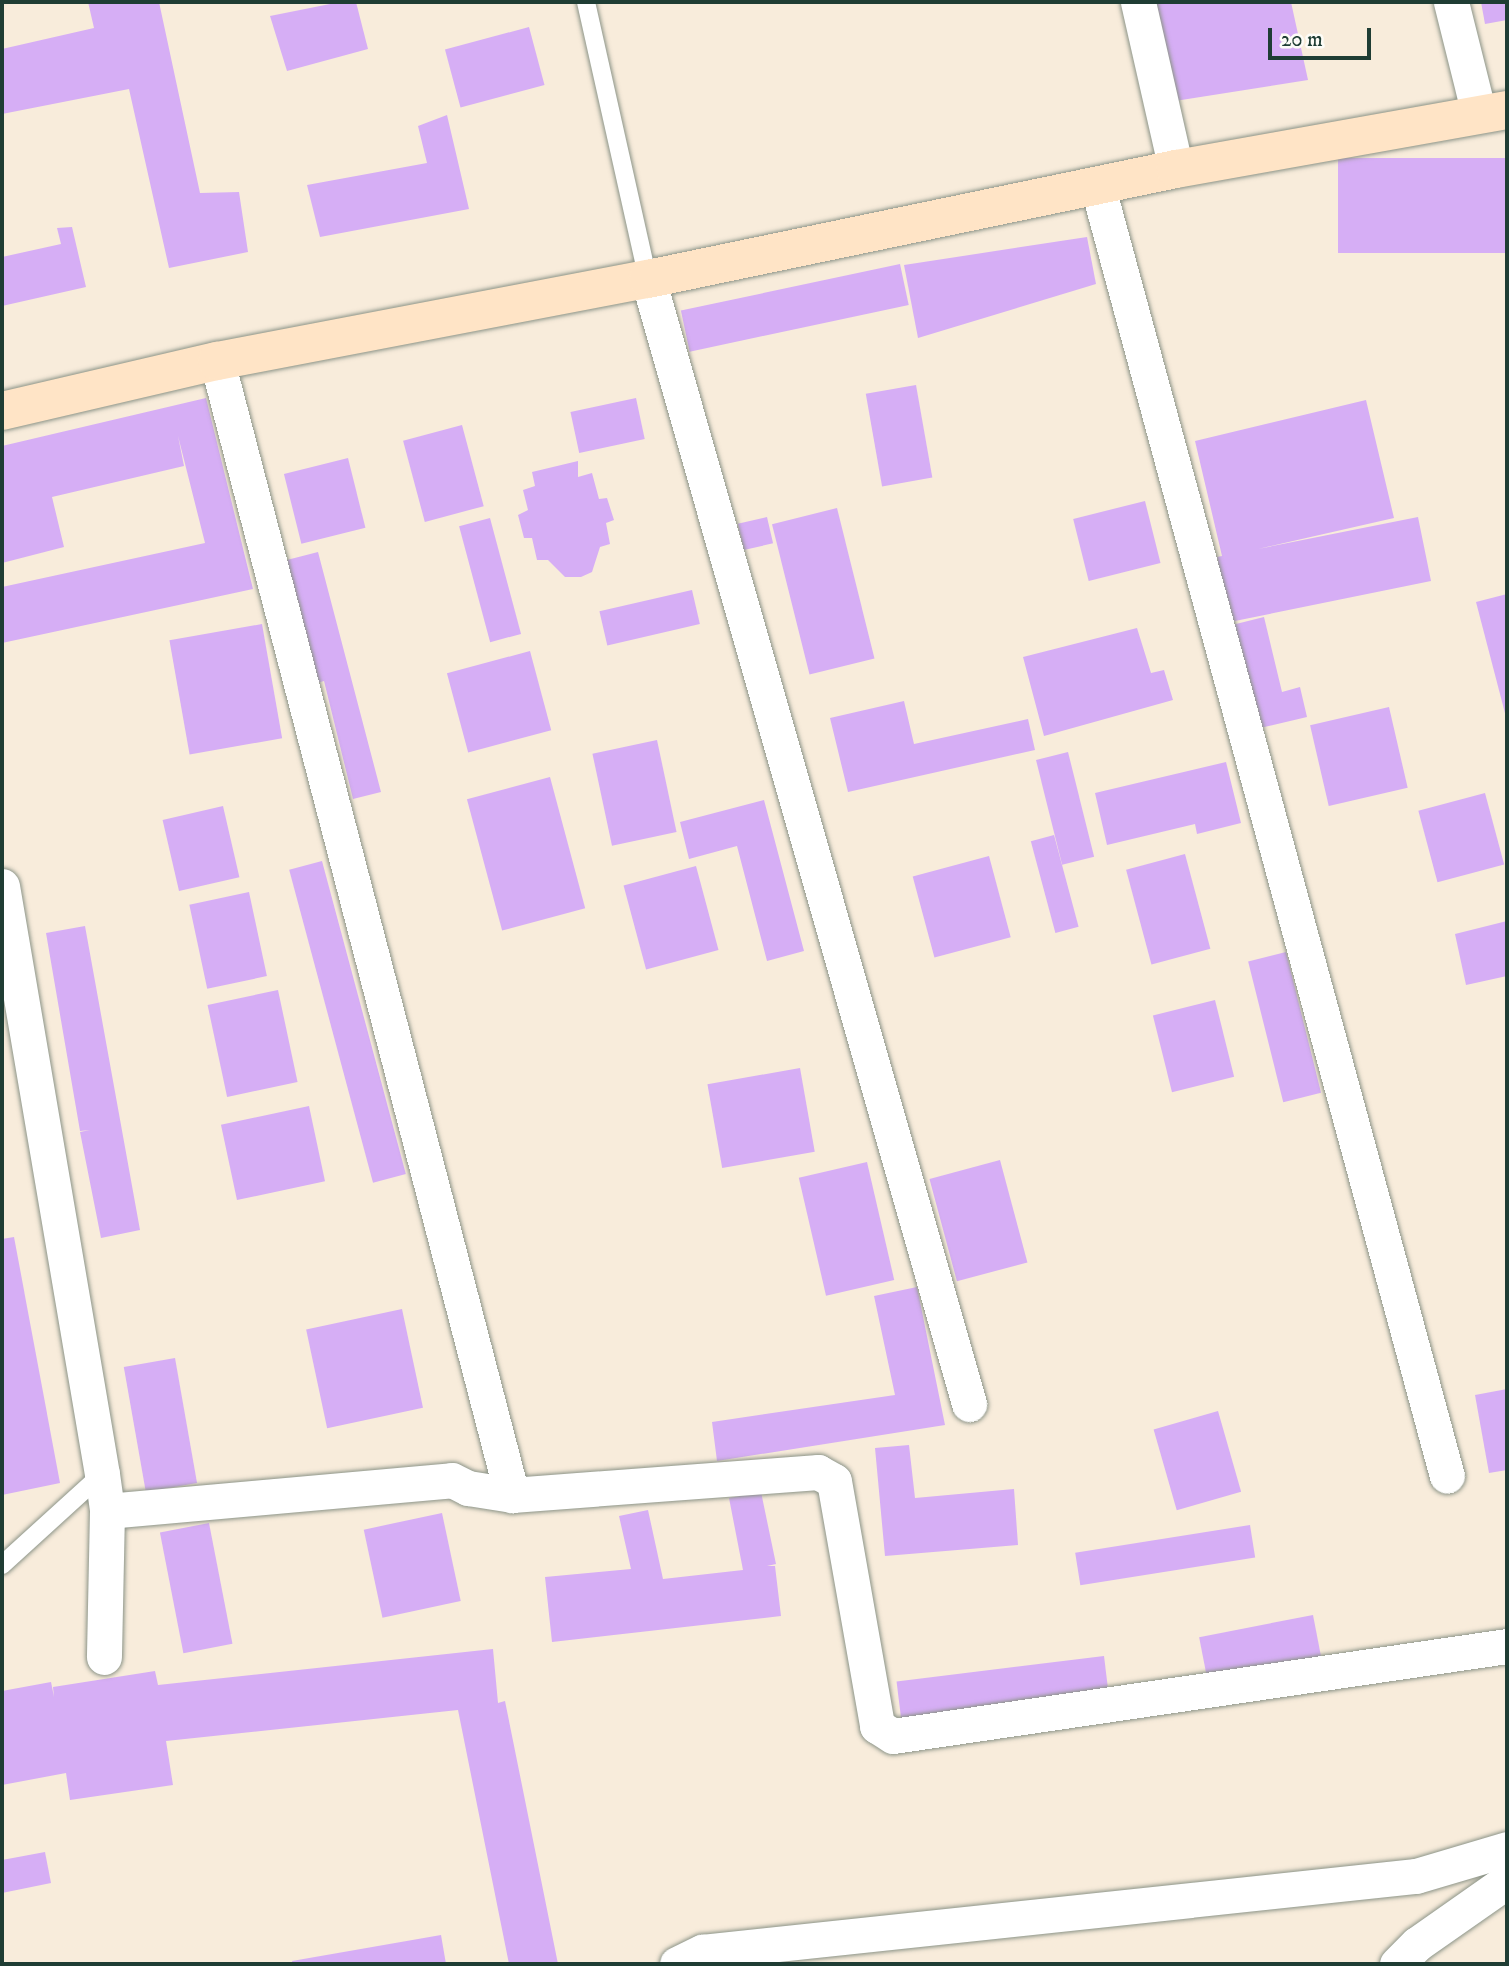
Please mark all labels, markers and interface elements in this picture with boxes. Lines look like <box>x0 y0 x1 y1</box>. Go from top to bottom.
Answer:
scale bar <box>1271 14 1374 58</box>
text: 20 m <box>1281 27 1323 53</box>

